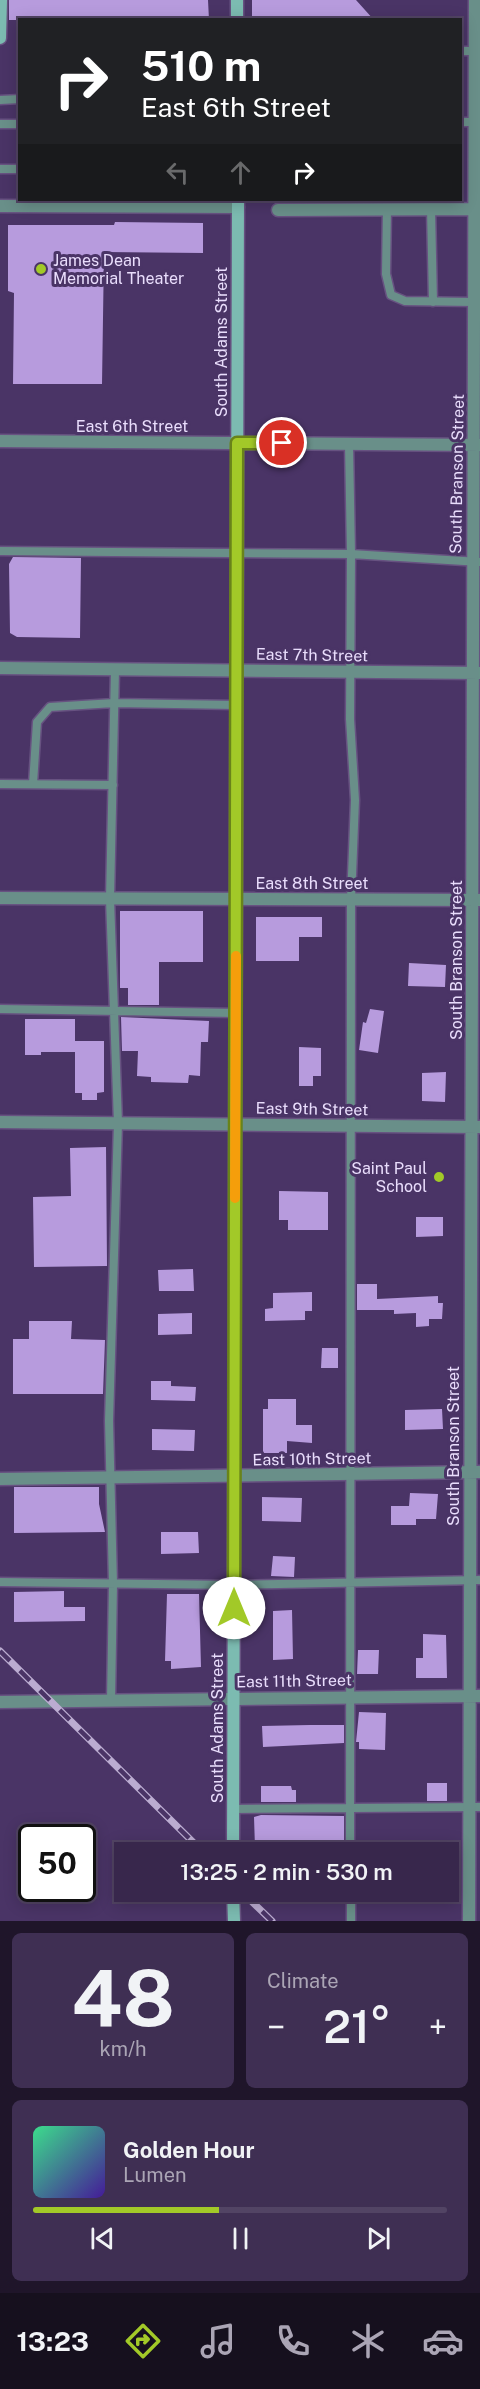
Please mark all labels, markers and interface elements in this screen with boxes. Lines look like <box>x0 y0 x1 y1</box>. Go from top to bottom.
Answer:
text: 510 m <box>141 41 261 90</box>
icon: right <box>42 42 120 120</box>
text: East 6th Street <box>141 91 331 123</box>
icon: left <box>161 156 194 189</box>
icon: ahead <box>224 156 257 189</box>
icon: right <box>287 156 320 189</box>
place label: James Dean Memorial Theater <box>53 251 184 288</box>
marker: James Dean Memorial Theater <box>34 262 48 276</box>
street label: South Adams Street <box>212 267 231 417</box>
street label: South Branson Street <box>446 394 468 554</box>
street label: East 6th Street <box>76 417 188 436</box>
pin <box>256 417 307 468</box>
icon: arrive <box>265 426 298 459</box>
street label: East 7th Street <box>256 645 368 665</box>
street label: East 8th Street <box>255 874 369 893</box>
street label: South Branson Street <box>447 880 466 1040</box>
street label: East 9th Street <box>255 1099 369 1119</box>
place label: Saint Paul School <box>351 1159 427 1196</box>
marker: Saint Paul School <box>432 1170 446 1184</box>
street label: South Branson Street <box>444 1366 463 1526</box>
street label: East 10th Street <box>252 1448 372 1470</box>
position arrow <box>202 1576 266 1640</box>
street label: South Adams Street <box>208 1653 227 1803</box>
street label: East 11th Street <box>236 1670 352 1692</box>
speed limit sign: 50 <box>18 1824 96 1902</box>
text: 13:25 · 2 min · 530 m <box>180 1859 393 1885</box>
text: 48 <box>71 1952 175 2044</box>
text: Climate <box>267 1969 339 1993</box>
text: 21° <box>323 2000 391 2053</box>
text: − <box>267 2008 285 2046</box>
text: + <box>429 2008 447 2046</box>
text: km/h <box>99 2037 147 2061</box>
text: Golden Hour <box>123 2137 254 2163</box>
text: Lumen <box>123 2163 187 2187</box>
icon: previous <box>86 2222 119 2255</box>
icon: pause <box>224 2222 257 2255</box>
icon: next <box>362 2222 395 2255</box>
icon: directions <box>122 2320 164 2362</box>
icon: music <box>197 2320 239 2362</box>
icon: phone <box>272 2320 314 2362</box>
icon: climate <box>347 2320 389 2362</box>
icon: car <box>422 2320 464 2362</box>
text: 13:23 <box>16 2325 89 2357</box>

